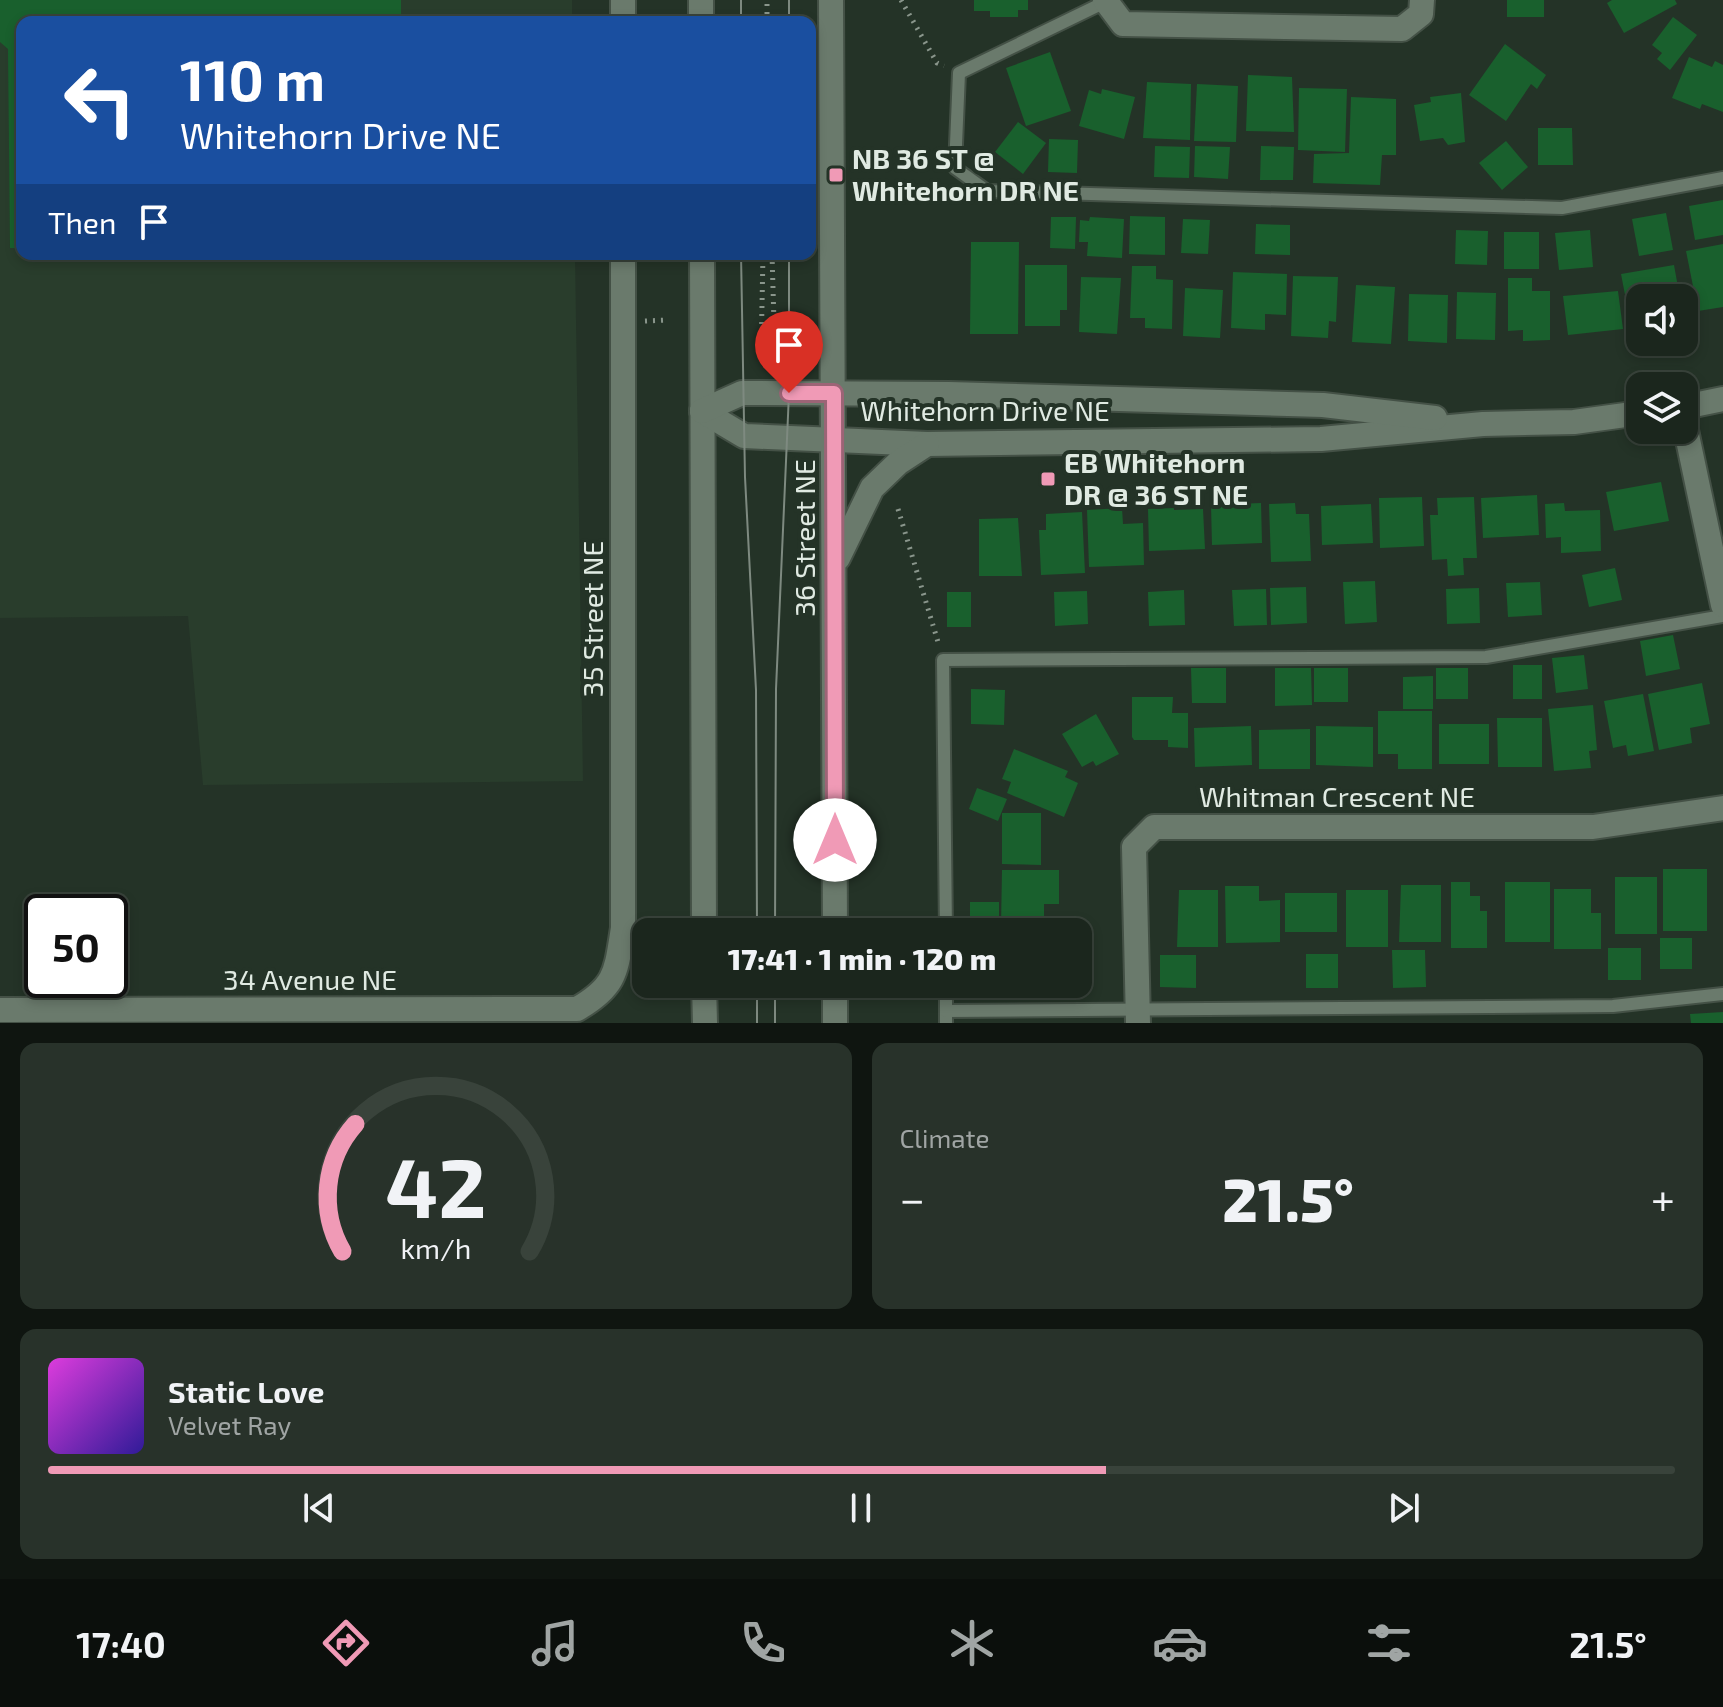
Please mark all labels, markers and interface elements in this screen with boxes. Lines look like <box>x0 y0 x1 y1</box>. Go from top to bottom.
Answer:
text: 110 m <box>180 45 325 112</box>
icon: left <box>48 48 152 152</box>
text: Whitehorn Drive NE <box>180 113 501 156</box>
place label: NB 36 ST @ Whitehorn DR NE <box>852 141 1079 207</box>
marker: NB 36 ST @ Whitehorn DR NE <box>827 166 845 184</box>
icon: arrive <box>132 200 176 244</box>
text: Then <box>48 204 116 240</box>
map controls <box>1626 284 1698 444</box>
button: sound <box>1626 284 1698 356</box>
pin <box>755 311 823 393</box>
icon: arrive <box>767 323 811 367</box>
button: layers <box>1626 372 1698 444</box>
street label: Whitehorn Drive NE <box>860 393 1110 427</box>
place label: EB Whitehorn DR @ 36 ST NE <box>1064 445 1248 511</box>
street label: 36 Street NE <box>787 459 821 617</box>
marker: EB Whitehorn DR @ 36 ST NE <box>1039 470 1057 488</box>
street label: 35 Street NE <box>575 541 609 697</box>
street label: Whitman Crescent NE <box>1199 779 1475 813</box>
position arrow <box>793 798 877 882</box>
speed limit sign: 50 <box>24 894 128 998</box>
text: 17:41 · 1 min · 120 m <box>728 940 996 976</box>
street label: 34 Avenue NE <box>223 962 397 996</box>
text: Climate <box>900 1122 989 1153</box>
text: 42 <box>385 1135 486 1235</box>
text: 21.5° <box>1222 1162 1354 1234</box>
text: − <box>900 1171 925 1224</box>
text: + <box>1651 1171 1675 1224</box>
text: km/h <box>400 1230 471 1265</box>
text: Static Love <box>168 1373 324 1409</box>
text: Velvet Ray <box>168 1409 291 1440</box>
icon: previous <box>297 1486 341 1530</box>
icon: pause <box>839 1486 883 1530</box>
icon: next <box>1382 1486 1426 1530</box>
icon: directions <box>318 1615 374 1671</box>
icon: music <box>527 1615 583 1671</box>
icon: phone <box>735 1615 791 1671</box>
icon: climate <box>944 1615 1000 1671</box>
icon: car <box>1152 1615 1208 1671</box>
icon: filters <box>1361 1615 1417 1671</box>
text: 17:40 <box>76 1622 166 1665</box>
text: 21.5° <box>1569 1622 1647 1665</box>

